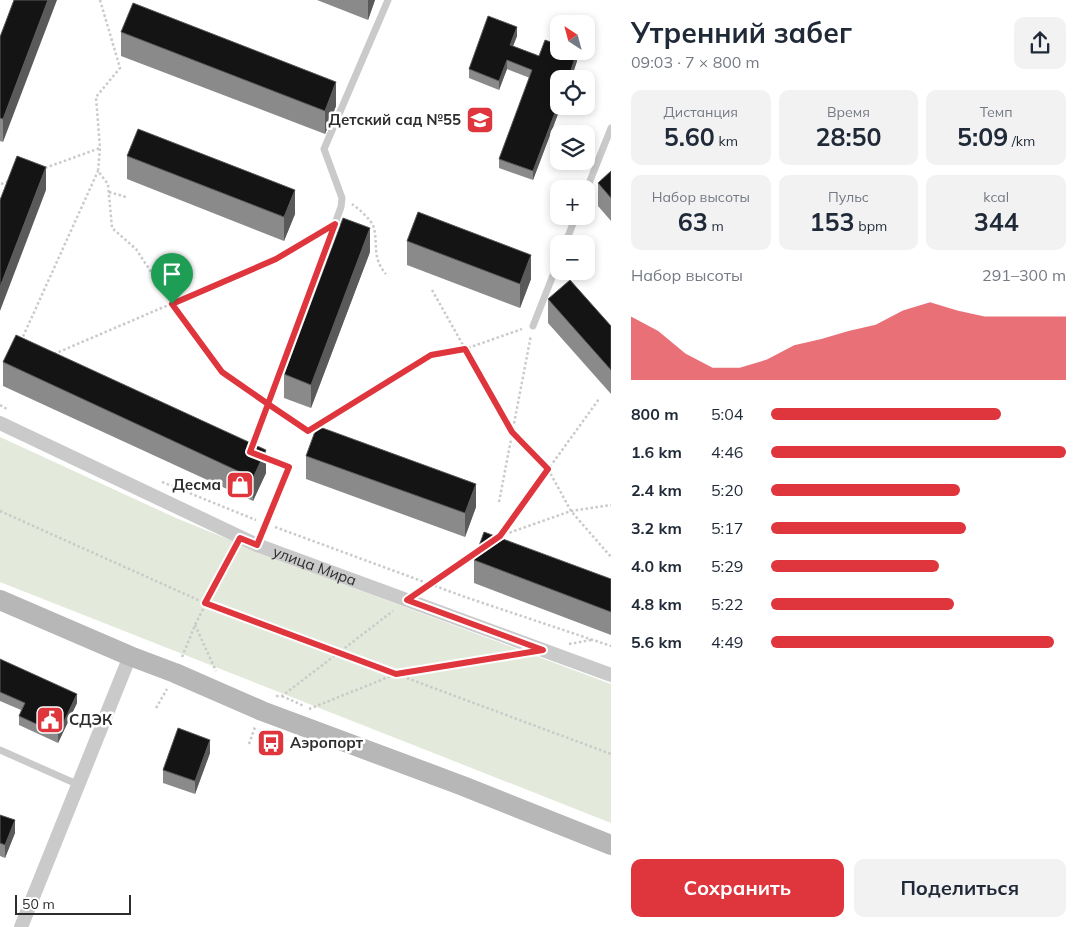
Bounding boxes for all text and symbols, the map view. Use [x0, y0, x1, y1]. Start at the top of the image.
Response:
north arrow [550, 15, 595, 60]
map controls [550, 15, 595, 280]
text: Утренний забег [631, 15, 852, 50]
button: share [1014, 17, 1066, 69]
text: 09:03 · 7 × 800 m [631, 52, 760, 72]
button: locate [550, 70, 595, 115]
text: Дистанция [664, 103, 738, 121]
text: Время [827, 103, 870, 121]
text: Темп [980, 103, 1013, 121]
school or university icon: Детский сад №55 [465, 105, 495, 135]
place label: Детский сад №55 [329, 110, 461, 129]
text: 5.60 [664, 121, 715, 152]
text: 28:50 [815, 121, 882, 152]
text: 5:09 [957, 121, 1008, 152]
button: layers [550, 125, 595, 170]
text: km [715, 132, 738, 150]
text: /km [1008, 132, 1035, 150]
button: + [550, 180, 595, 225]
text: Набор высоты [652, 188, 750, 206]
text: Пульс [828, 188, 869, 206]
text: kcal [983, 188, 1009, 206]
text: 63 [678, 206, 708, 237]
text: 153 [810, 206, 855, 237]
text: 344 [974, 206, 1019, 237]
text: m [708, 217, 724, 235]
text: bpm [855, 217, 887, 235]
button: − [550, 235, 595, 280]
pin [151, 253, 193, 304]
icon: arrive [158, 260, 186, 288]
text: Набор высоты [631, 265, 743, 285]
text: 291–300 m [982, 265, 1066, 285]
text: 800 m [631, 404, 679, 424]
text: 5:04 [711, 404, 743, 424]
text: 1.6 km [631, 442, 682, 462]
text: 4:46 [711, 442, 743, 462]
shop icon: Десма [225, 470, 255, 500]
place label: Десма [172, 475, 221, 494]
text: 2.4 km [631, 480, 682, 500]
text: 5:20 [711, 480, 743, 500]
text: 3.2 km [631, 518, 682, 538]
text: 5:17 [711, 518, 743, 538]
street label: улица Мира [270, 542, 359, 590]
text: 4.0 km [631, 556, 682, 576]
text: 5:29 [711, 556, 743, 576]
text: 4.8 km [631, 594, 682, 614]
text: 5:22 [711, 594, 743, 614]
text: 5.6 km [631, 632, 682, 652]
text: 4:49 [711, 632, 743, 652]
public building icon: СДЭК [35, 705, 65, 735]
place label: СДЭК [69, 710, 113, 729]
bus stop icon: Аэропорт [256, 728, 286, 758]
place label: Аэропорт [290, 733, 364, 752]
button: Сохранить [631, 859, 844, 917]
button: Поделиться [854, 859, 1066, 917]
scale bar [15, 892, 131, 915]
text: 50 m [22, 895, 55, 913]

